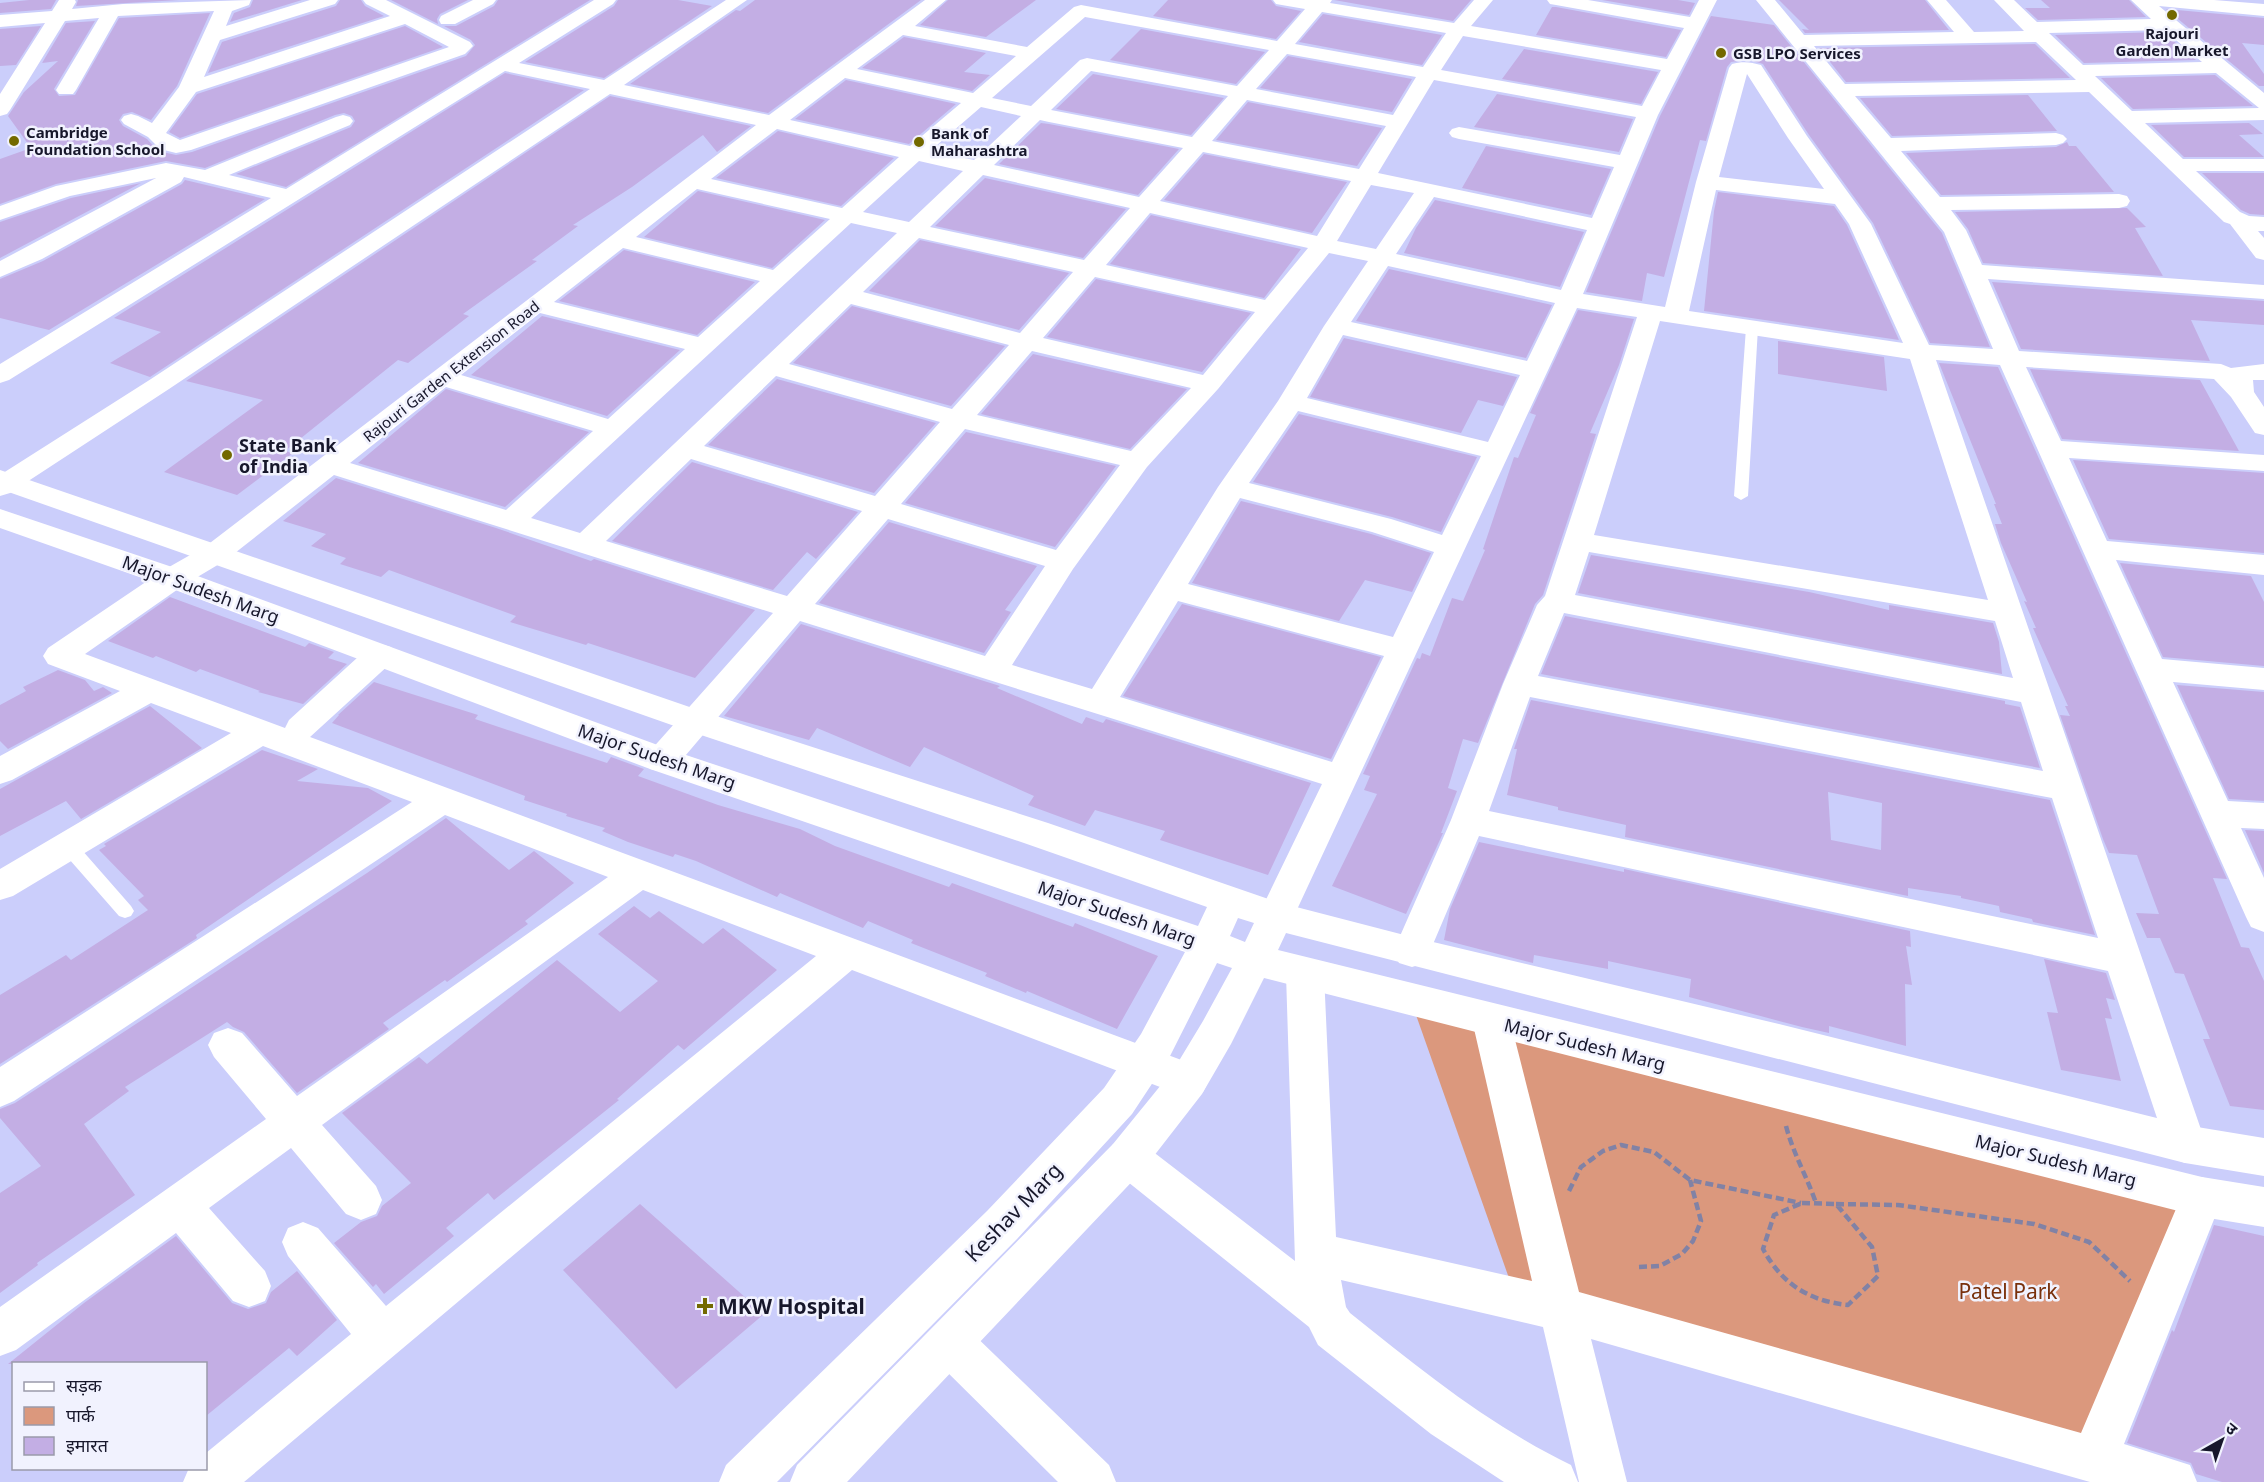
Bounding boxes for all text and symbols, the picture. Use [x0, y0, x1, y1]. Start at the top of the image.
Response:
marker: Rajouri Garden Market [2165, 8, 2179, 22]
place label: Rajouri Garden Market [2116, 23, 2229, 60]
place label: GSB LPO Services [1733, 43, 1861, 63]
marker: GSB LPO Services [1714, 46, 1728, 60]
place label: Cambridge Foundation School [26, 122, 165, 159]
place label: Bank of Maharashtra [931, 123, 1027, 160]
marker: Cambridge Foundation School [7, 134, 21, 148]
marker: Bank of Maharashtra [912, 135, 926, 149]
street label: Rajouri Garden Extension Road [359, 296, 543, 446]
place label: State Bank of India [239, 433, 337, 478]
marker: State Bank of India [220, 448, 234, 462]
street label: Major Sudesh Marg [119, 549, 283, 629]
street label: Major Sudesh Marg [575, 718, 739, 794]
street label: Major Sudesh Marg [1035, 875, 1199, 951]
street label: Major Sudesh Marg [1502, 1012, 1668, 1076]
street label: Major Sudesh Marg [1973, 1128, 2139, 1192]
street label: Keshav Marg [958, 1156, 1068, 1268]
park label: Patel Park [1958, 1277, 2058, 1305]
place label: MKW Hospital [718, 1292, 865, 1320]
marker: MKW Hospital [696, 1297, 714, 1315]
legend [12, 1362, 207, 1470]
text: सड़क [66, 1373, 103, 1397]
text: पार्क [66, 1403, 96, 1427]
north arrow [2192, 1410, 2252, 1470]
text: उ [2221, 1417, 2243, 1440]
text: इमारत [66, 1433, 109, 1457]

